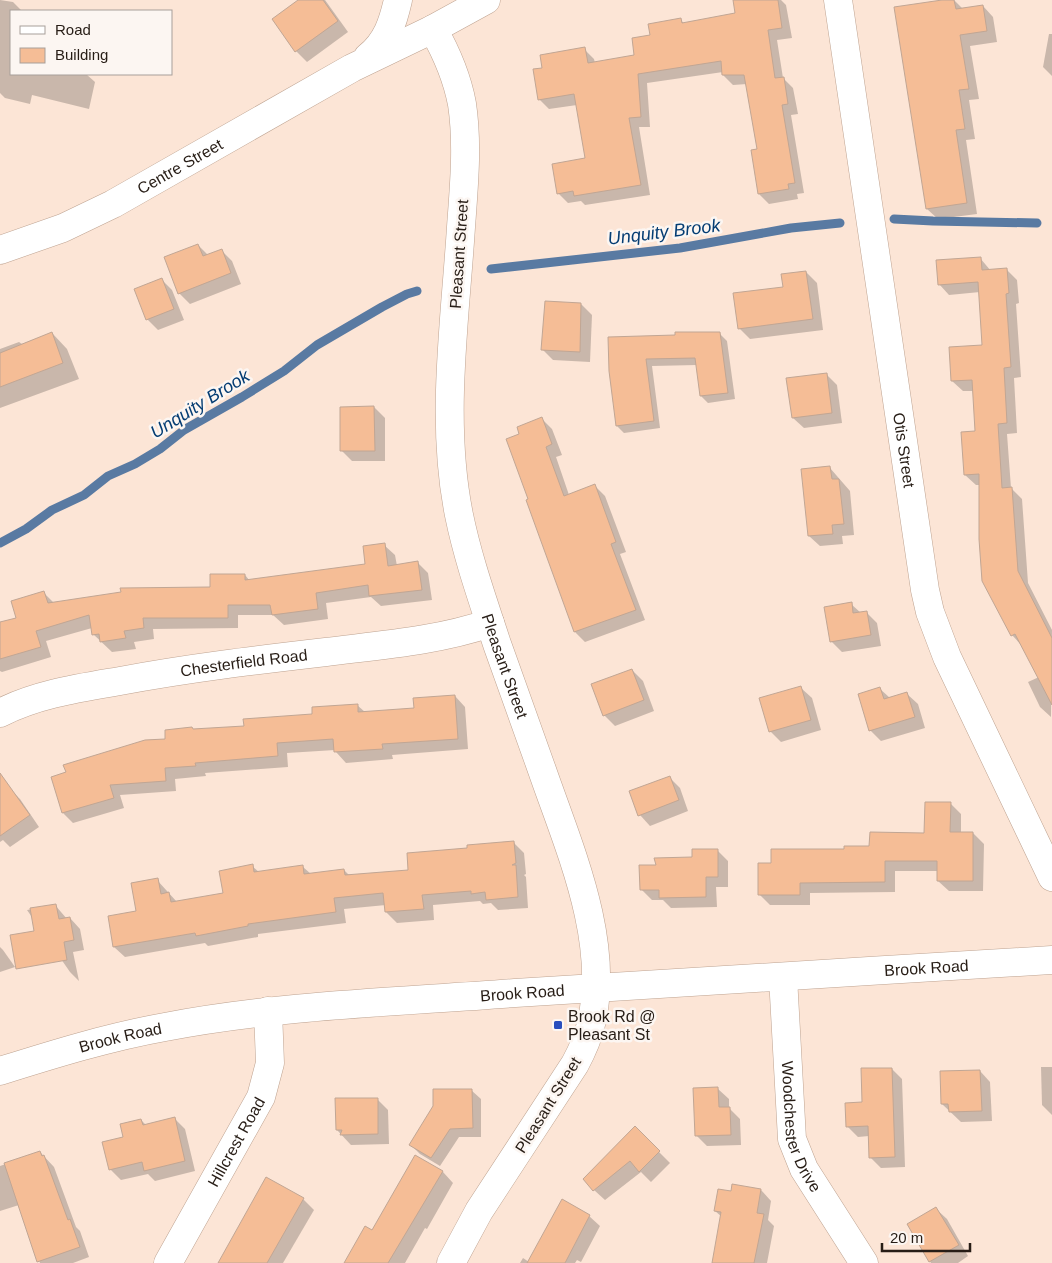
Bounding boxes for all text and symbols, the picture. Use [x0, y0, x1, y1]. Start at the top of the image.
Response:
legend [10, 10, 172, 75]
text: Road [55, 21, 91, 38]
text: Building [55, 46, 108, 63]
street label: Centre Street [134, 135, 226, 197]
street label: Pleasant Street [447, 198, 471, 309]
water label: Unquity Brook [607, 215, 722, 249]
water label: Unquity Brook [147, 365, 254, 442]
street label: Otis Street [890, 411, 918, 489]
street label: Pleasant Street [479, 612, 531, 721]
street label: Chesterfield Road [179, 646, 308, 679]
street label: Brook Road [884, 957, 969, 979]
street label: Brook Road [479, 981, 565, 1004]
place label: Brook Rd @ Pleasant St [568, 1008, 655, 1043]
street label: Brook Road [77, 1019, 163, 1055]
marker: Brook Rd @ Pleasant St [552, 1019, 564, 1031]
street label: Pleasant Street [512, 1054, 584, 1156]
street label: Woodchester Drive [779, 1060, 825, 1195]
street label: Hillcrest Road [204, 1094, 268, 1189]
scale bar [882, 1220, 970, 1252]
text: 20 m [890, 1229, 923, 1246]

